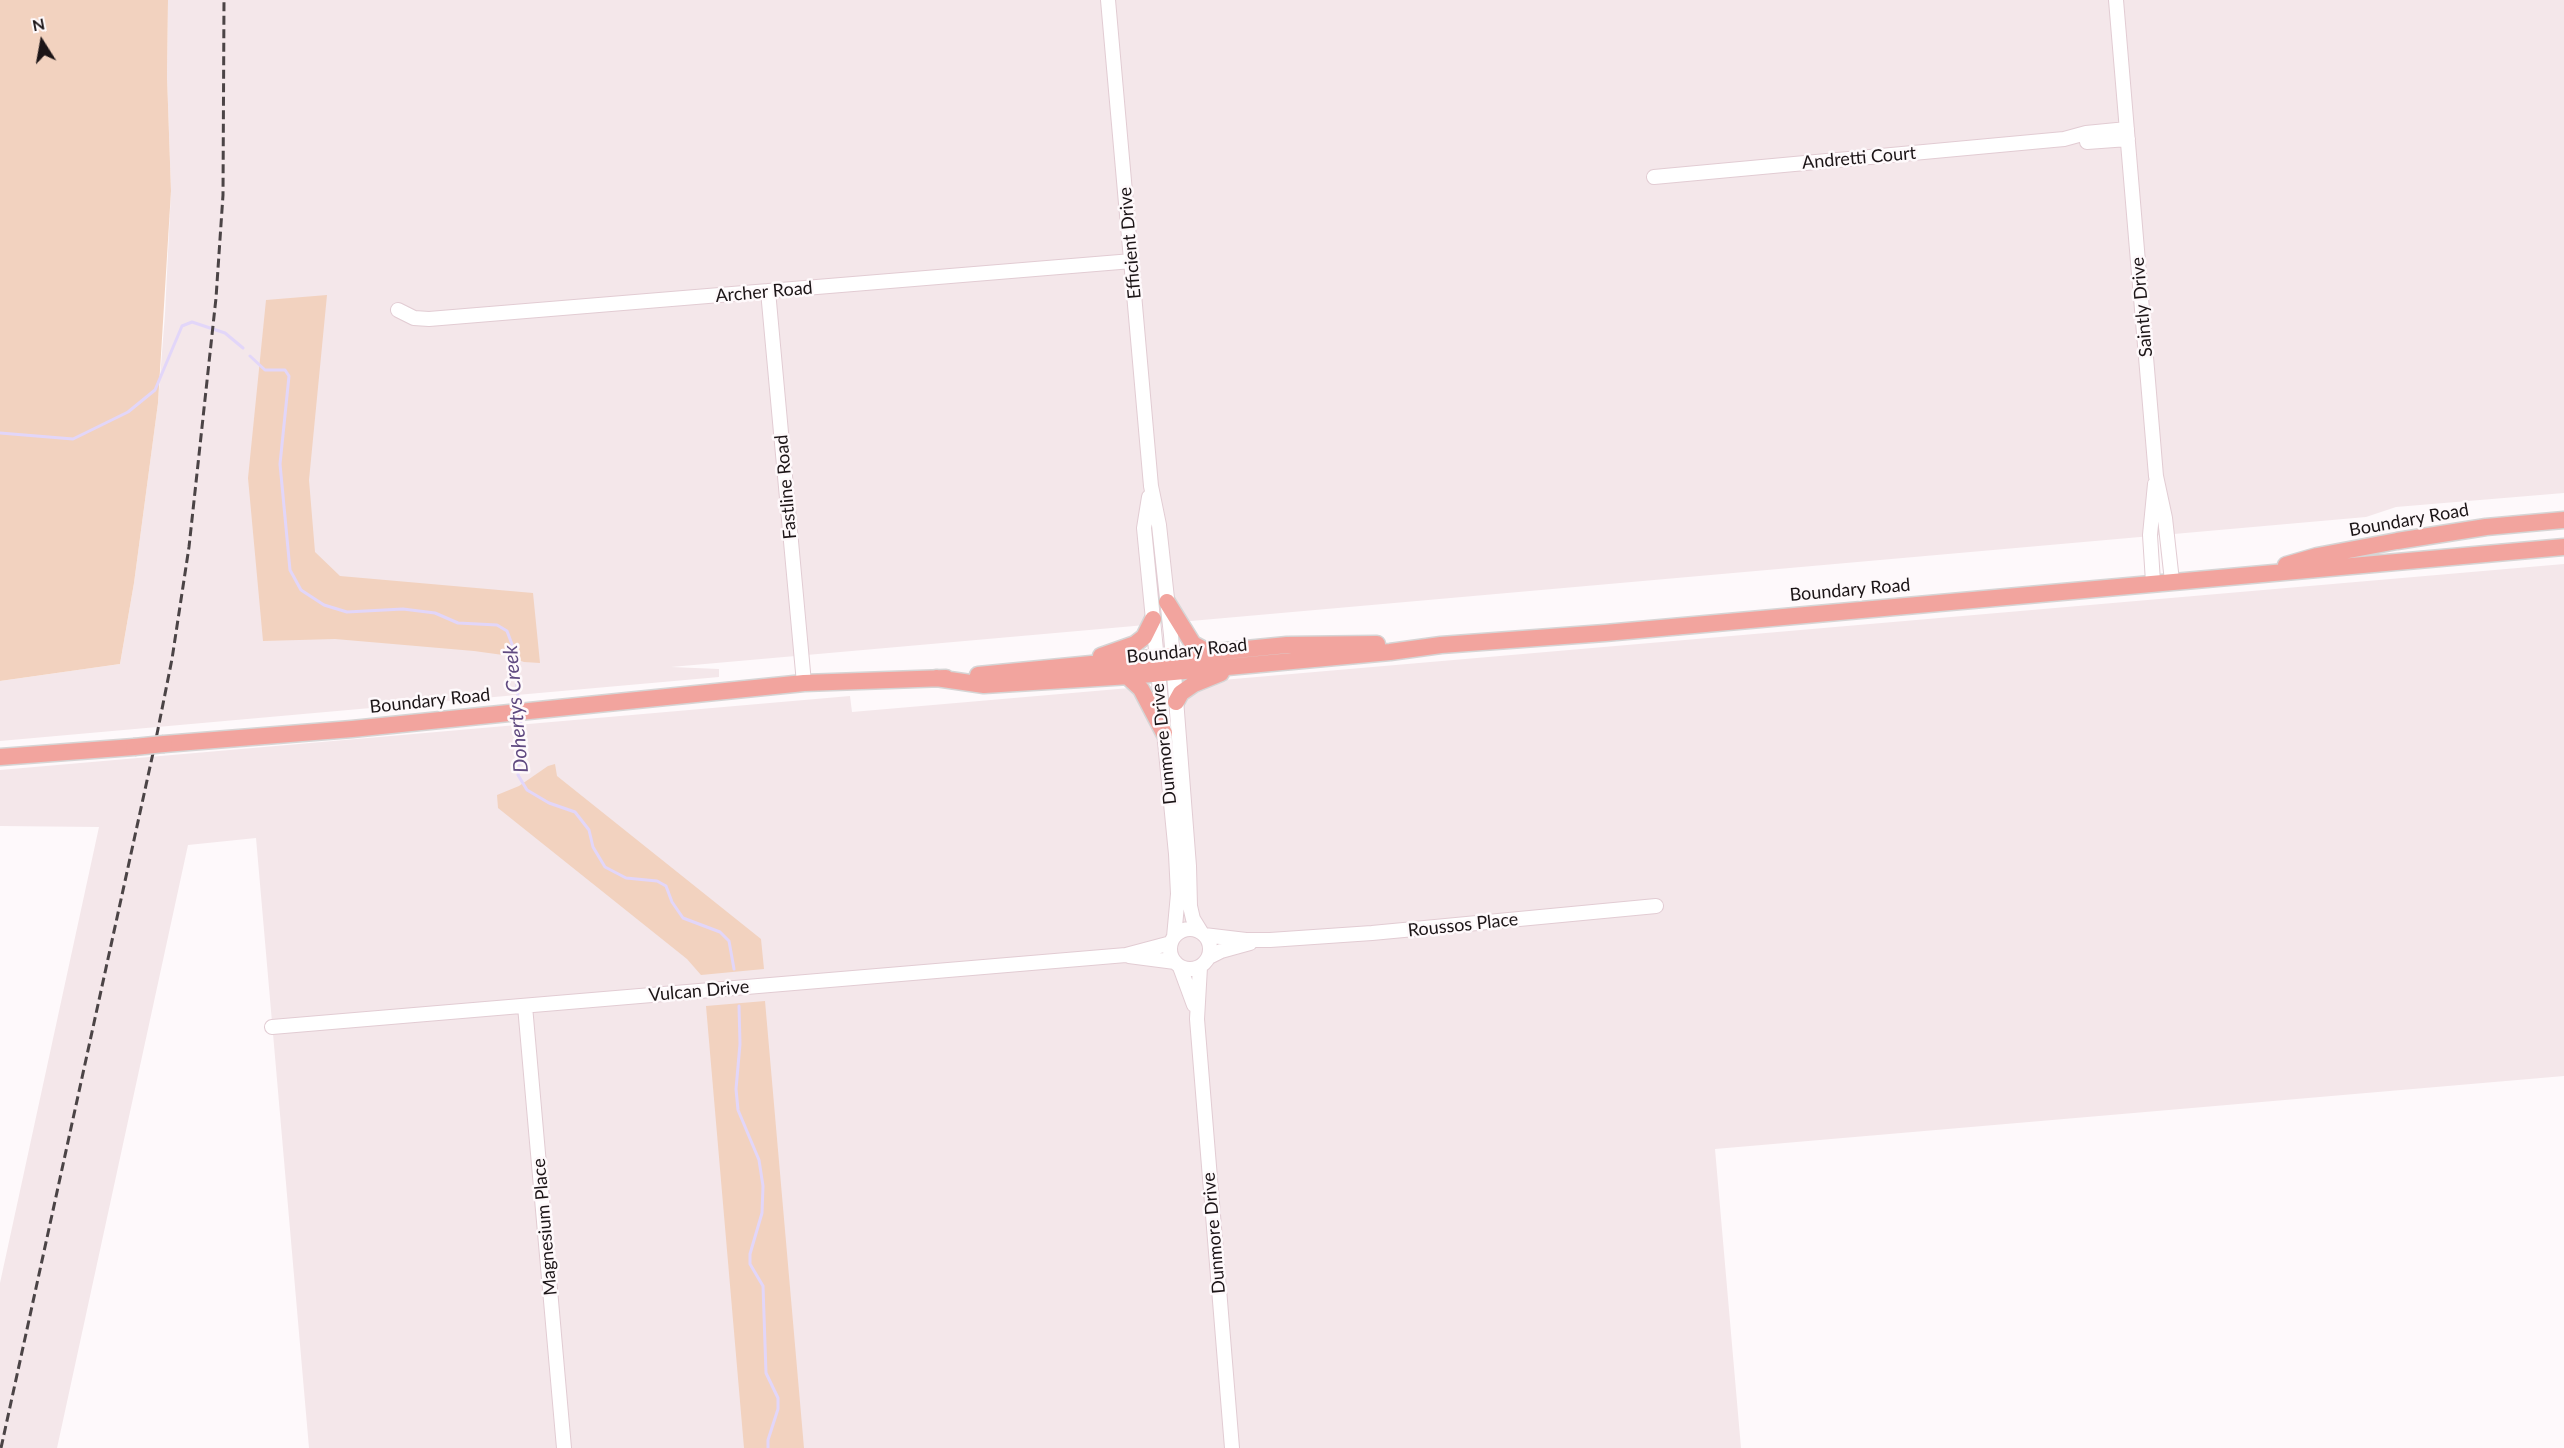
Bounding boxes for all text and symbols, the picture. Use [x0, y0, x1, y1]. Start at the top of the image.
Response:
north arrow [12, 12, 72, 72]
text: N [31, 13, 46, 34]
street label: Andretti Court [1801, 142, 1917, 174]
street label: Efficient Drive [1114, 186, 1146, 300]
street label: Saintly Drive [2127, 256, 2157, 358]
street label: Archer Road [714, 277, 814, 307]
street label: Fastline Road [771, 434, 801, 540]
street label: Boundary Road [2347, 499, 2471, 541]
street label: Boundary Road [1789, 574, 1911, 606]
street label: Boundary Road [1126, 634, 1248, 668]
water label: Dohertys Creek [498, 644, 534, 774]
street label: Dunmore Drive [1147, 682, 1181, 806]
street label: Boundary Road [369, 684, 491, 718]
street label: Roussos Place [1407, 908, 1519, 942]
street label: Vulcan Drive [648, 976, 750, 1006]
street label: Magnesium Place [528, 1157, 562, 1297]
street label: Dunmore Drive [1198, 1171, 1230, 1295]

